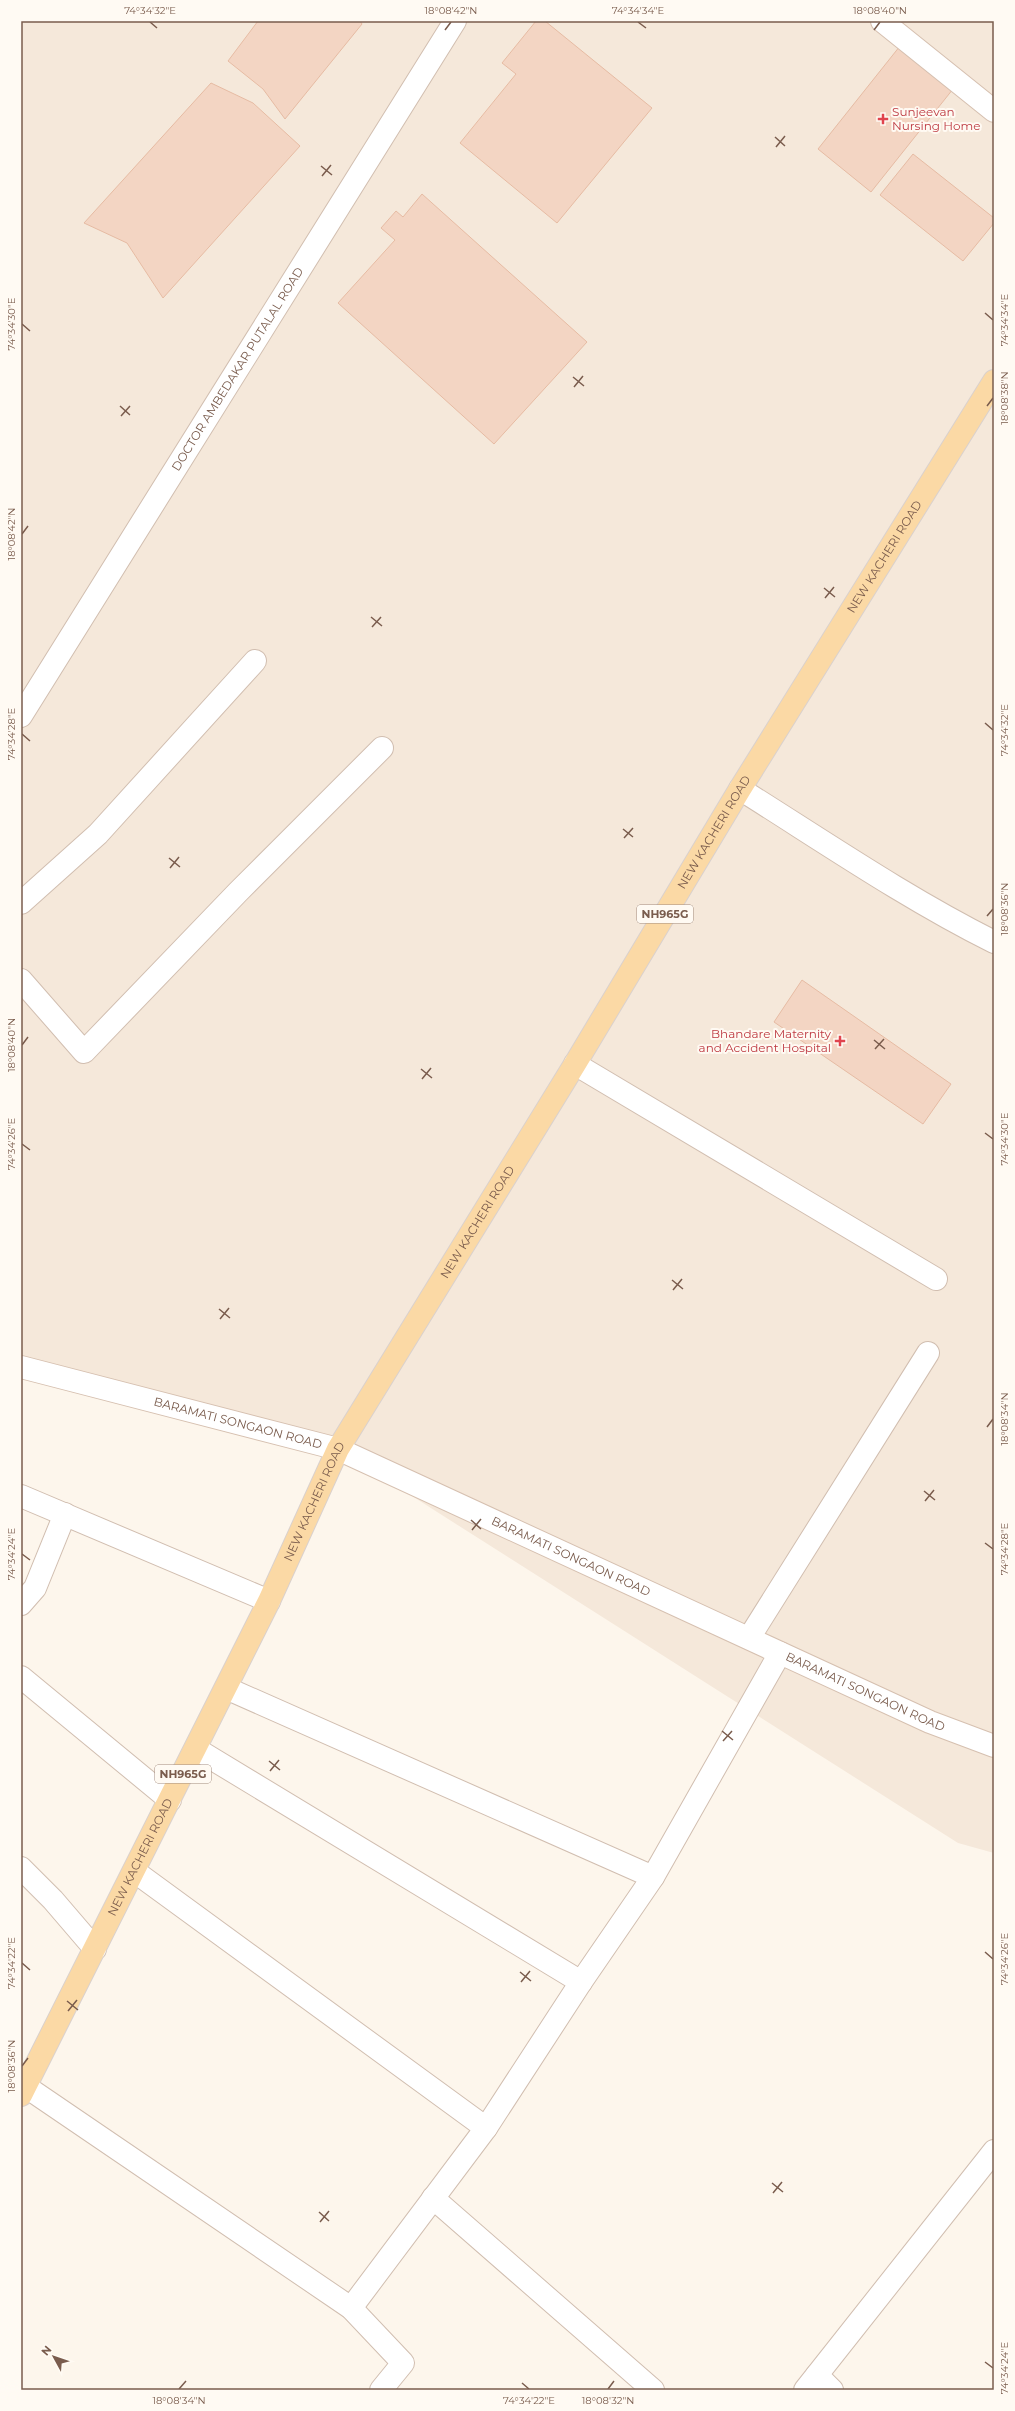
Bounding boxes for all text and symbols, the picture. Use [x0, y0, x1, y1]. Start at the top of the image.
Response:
text: 74°34'32"E [124, 4, 176, 17]
text: 18°08'42"N [425, 4, 477, 17]
text: 74°34'34"E [612, 4, 665, 17]
text: 18°08'40"N [853, 4, 907, 17]
place label: Sunjeevan Nursing Home [892, 104, 980, 133]
marker: Sunjeevan Nursing Home [877, 113, 889, 125]
street label: DOCTOR AMBEDAKAR PUTALAL ROAD [168, 264, 306, 473]
text: 74°34'34"E [998, 293, 1011, 346]
text: 74°34'30"E [5, 297, 18, 350]
text: 18°08'38"N [998, 371, 1011, 425]
street label: NEW KACHERI ROAD [843, 497, 925, 616]
text: 18°08'42"N [5, 508, 18, 560]
text: 74°34'32"E [998, 704, 1011, 756]
text: 74°34'28"E [5, 707, 18, 760]
street label: NEW KACHERI ROAD [674, 772, 754, 892]
text: 18°08'36"N [998, 883, 1011, 935]
road number: NH965G [637, 905, 693, 923]
text: 18°08'40"N [5, 1018, 18, 1072]
place label: Bhandare Maternity and Accident Hospital [699, 1026, 831, 1055]
marker: Bhandare Maternity and Accident Hospital [834, 1035, 846, 1047]
text: 74°34'30"E [998, 1112, 1011, 1165]
text: 74°34'26"E [5, 1118, 18, 1170]
street label: NEW KACHERI ROAD [437, 1163, 518, 1281]
text: 18°08'34"N [998, 1392, 1011, 1446]
street label: BARAMATI SONGAON ROAD [152, 1394, 324, 1452]
street label: NEW KACHERI ROAD [280, 1439, 348, 1564]
street label: BARAMATI SONGAON ROAD [489, 1513, 653, 1599]
text: 74°34'28"E [998, 1522, 1011, 1575]
text: 74°34'24"E [5, 1528, 18, 1580]
street label: BARAMATI SONGAON ROAD [784, 1649, 947, 1734]
road number: NH965G [155, 1765, 211, 1783]
street label: NEW KACHERI ROAD [104, 1796, 176, 1918]
text: 74°34'26"E [998, 1933, 1011, 1985]
text: 74°34'22"E [5, 1937, 18, 1989]
text: 18°08'36"N [5, 2040, 18, 2092]
north arrow [34, 2337, 74, 2377]
text: 74°34'24"E [998, 2342, 1011, 2394]
text: N [38, 2343, 55, 2358]
text: 18°08'34"N [152, 2394, 206, 2407]
text: 74°34'22"E [503, 2394, 555, 2407]
text: 18°08'32"N [582, 2394, 634, 2407]

